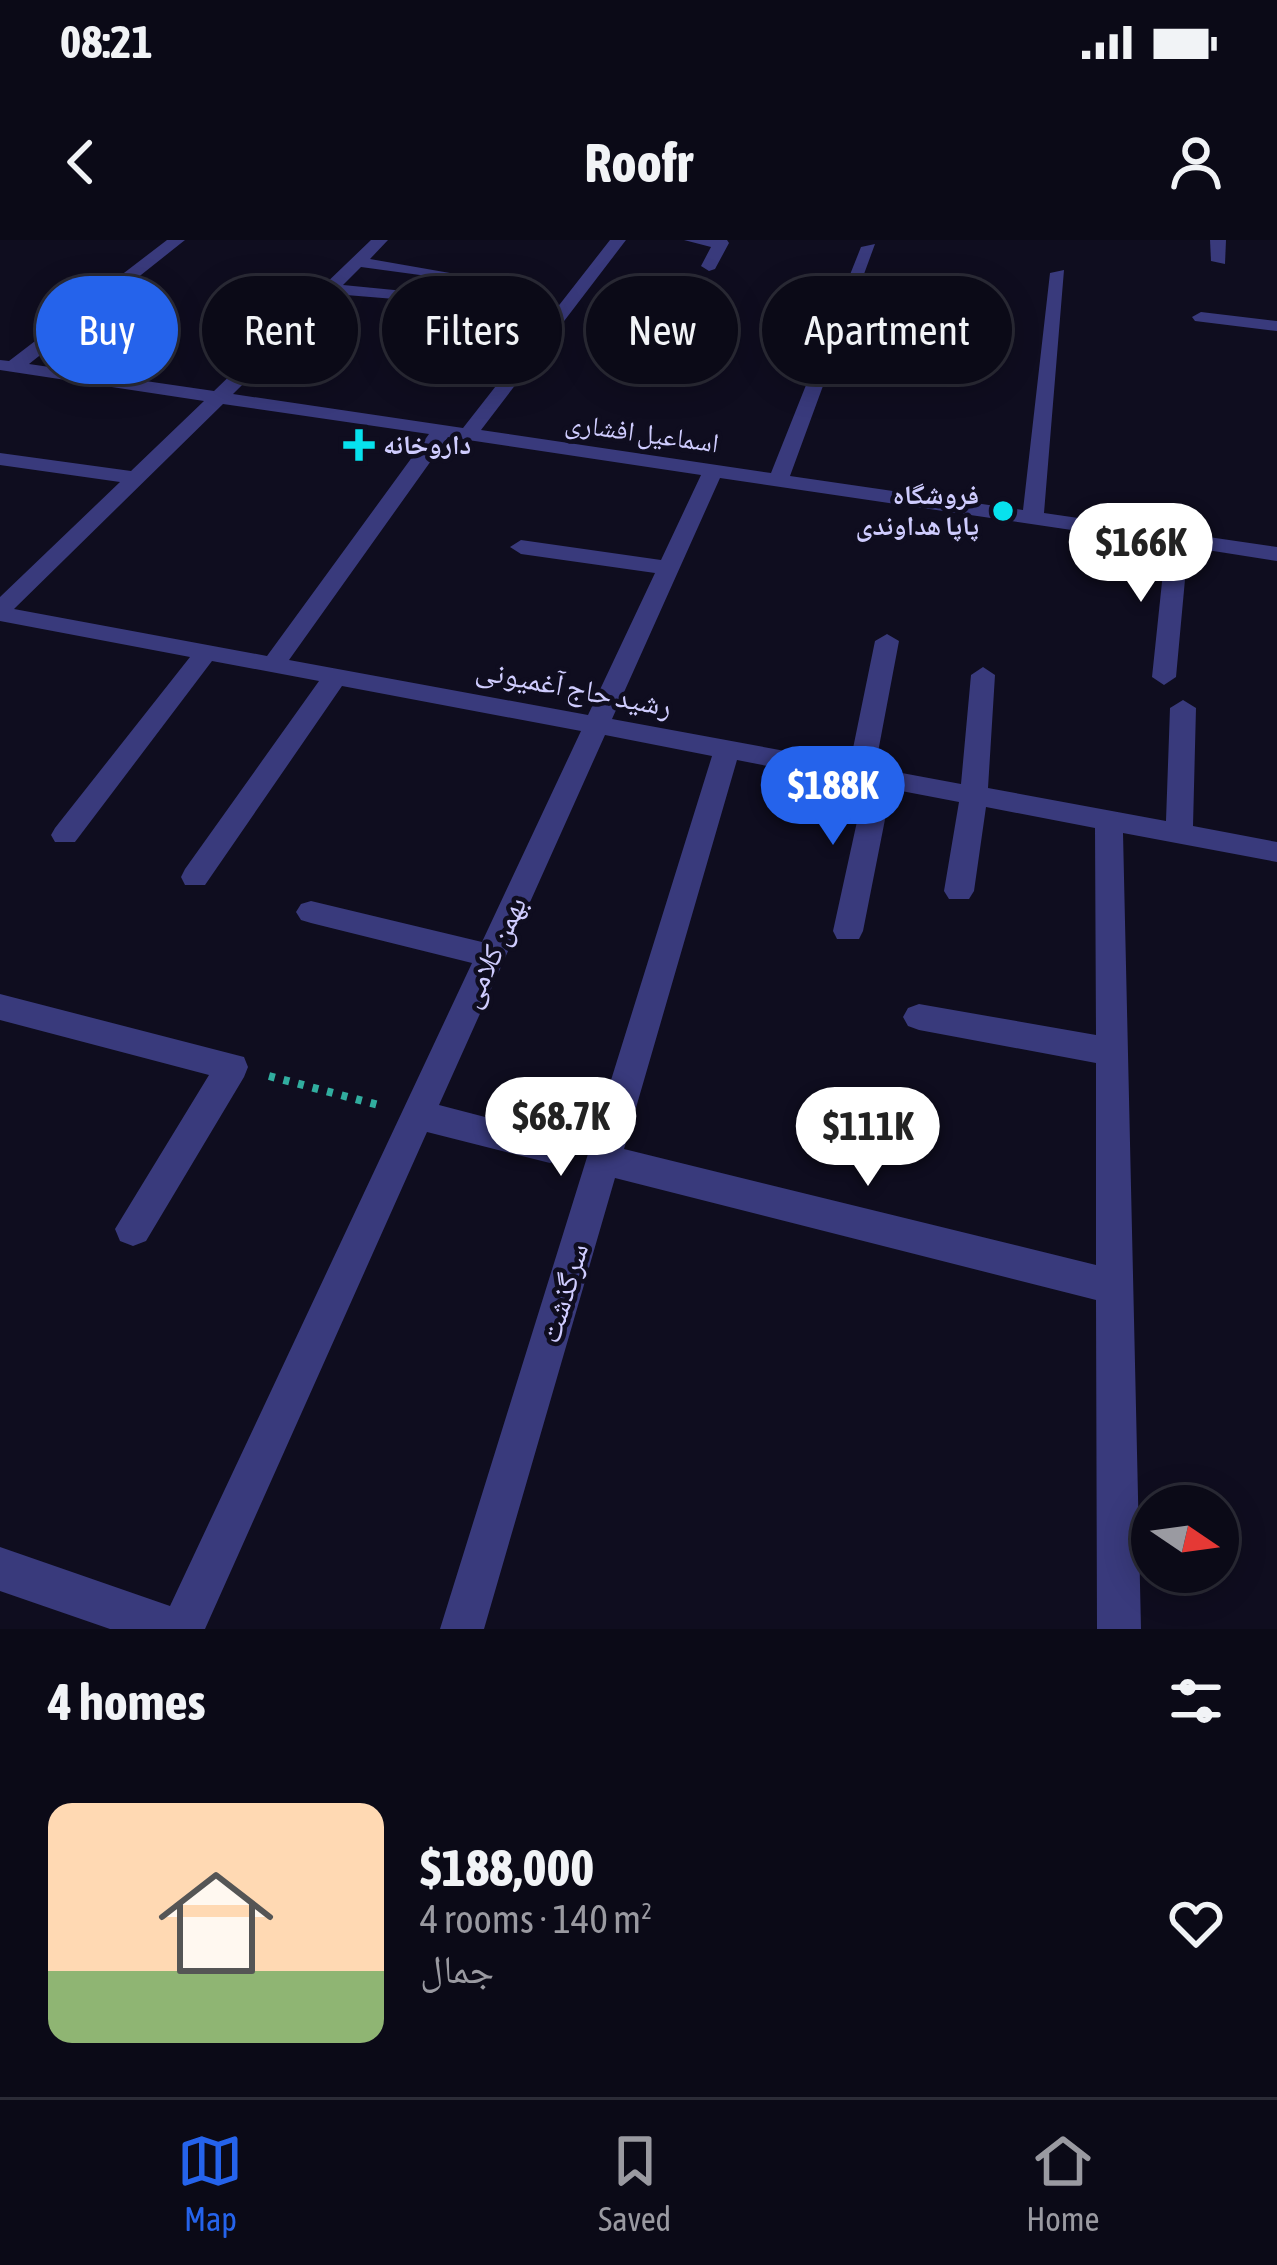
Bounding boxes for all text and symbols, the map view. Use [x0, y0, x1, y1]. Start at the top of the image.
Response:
text: 08:21 [60, 16, 153, 68]
icon: back [48, 129, 114, 195]
icon: person [1163, 129, 1229, 195]
text: Roofr [584, 132, 693, 193]
chip: Buy [36, 276, 178, 384]
chip: Rent [202, 276, 358, 384]
chip: Filters [382, 276, 562, 384]
chip: New [586, 276, 738, 384]
chip: Apartment [762, 276, 1012, 384]
street label: اسماعیل افشاری [563, 406, 721, 460]
place label: داروخانه [383, 429, 471, 460]
marker: داروخانه [346, 432, 372, 458]
place label: فروشگاه پاپا هداوندی [855, 479, 979, 542]
marker: فروشگاه پاپا هداوندی [990, 498, 1016, 524]
pin: $166K [1057, 503, 1225, 605]
text: $166K [1096, 520, 1186, 564]
street label: رشید حاج آغمیونی [473, 651, 675, 726]
pin: $188K [749, 746, 917, 848]
text: $188K [788, 763, 878, 807]
street label: بهمن کلامی [452, 891, 534, 1013]
pin: $68.7K [463, 1077, 659, 1179]
pin: $111K [784, 1087, 952, 1189]
text: $68.7K [512, 1094, 610, 1138]
text: $111K [823, 1104, 913, 1148]
street label: سرگذشت [532, 1239, 594, 1347]
north arrow [1131, 1485, 1239, 1593]
map controls [1131, 1485, 1239, 1593]
icon: filters [1163, 1668, 1229, 1734]
text: 4 homes [48, 1672, 206, 1731]
text: $188,000 [420, 1838, 594, 1897]
icon: home [144, 1851, 288, 1995]
icon: heart [1163, 1890, 1229, 1956]
text: 4 rooms · 140 m² [420, 1897, 652, 1941]
text: جمال [420, 1947, 494, 1991]
tab: Map [177, 2128, 243, 2238]
tab: Saved [598, 2128, 671, 2238]
tab: Home [1026, 2128, 1100, 2238]

